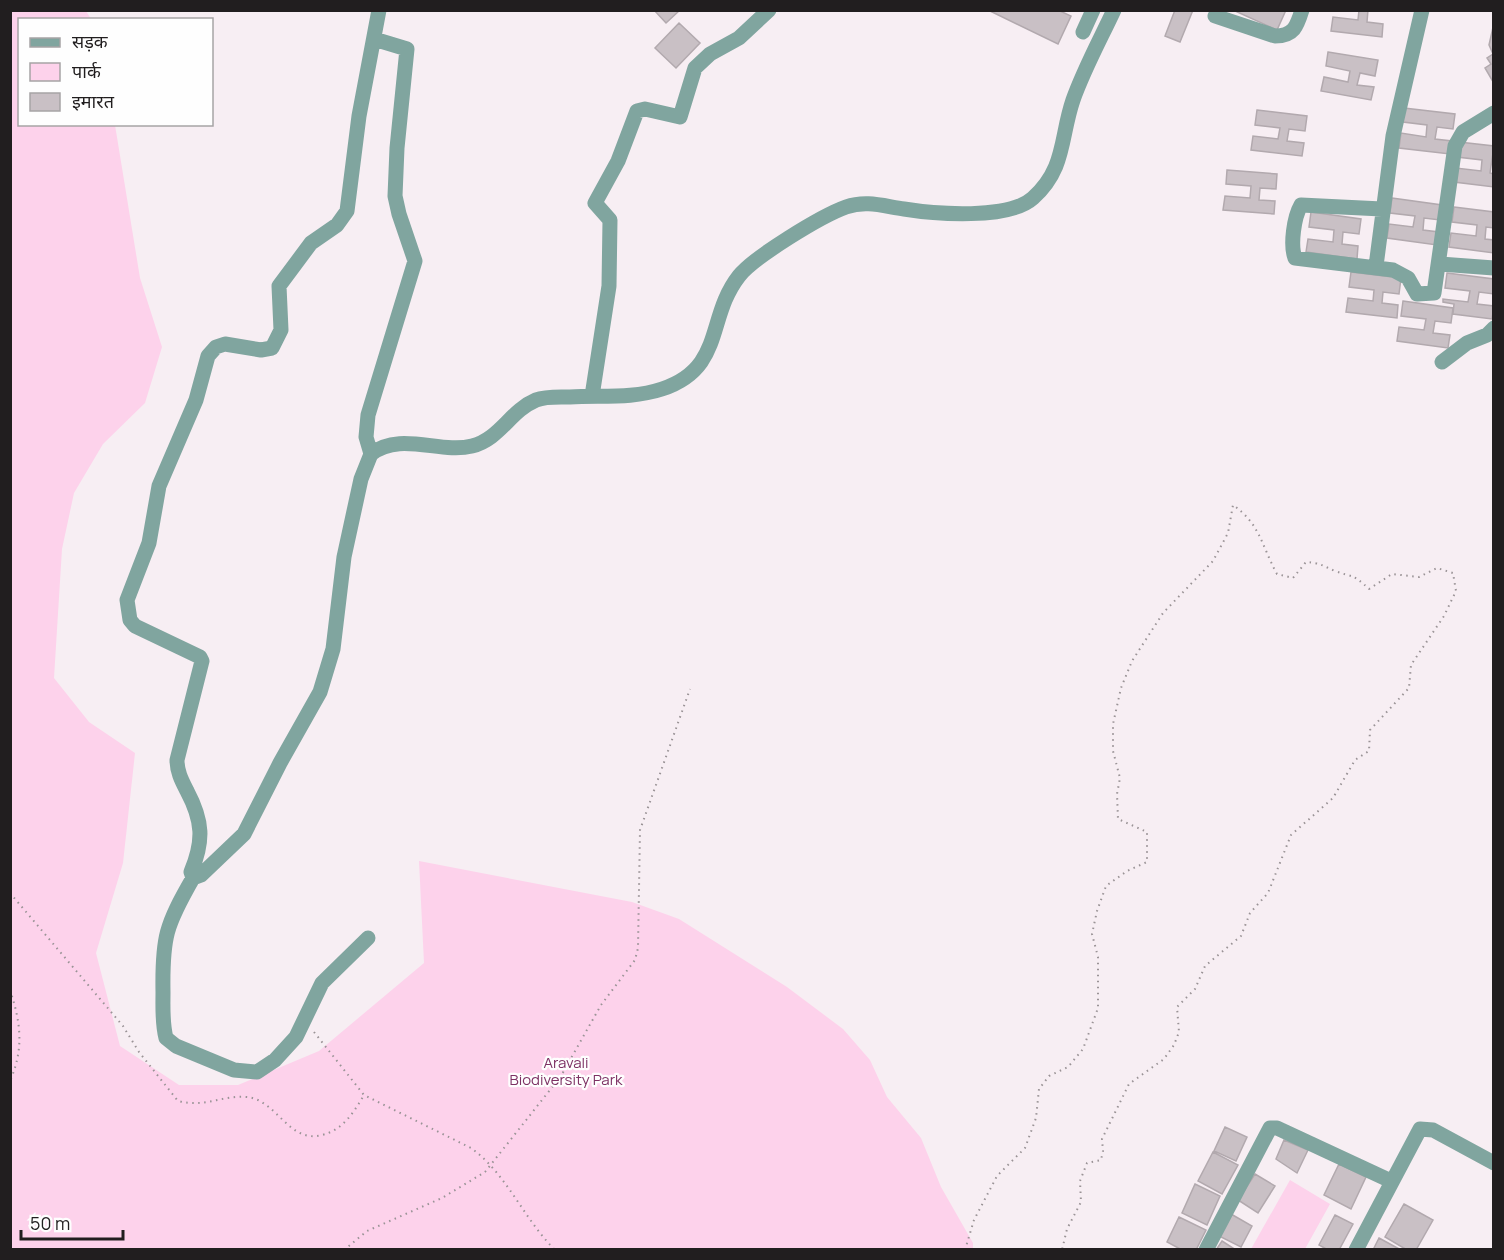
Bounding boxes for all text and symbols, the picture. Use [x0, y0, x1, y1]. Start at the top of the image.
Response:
legend [18, 18, 213, 126]
text: सड़क [72, 29, 109, 53]
text: पार्क [72, 59, 102, 83]
text: इमारत [72, 89, 115, 113]
park label: Aravali Biodiversity Park [509, 1052, 623, 1090]
scale bar [21, 1203, 123, 1241]
text: 50 m [30, 1211, 70, 1235]

